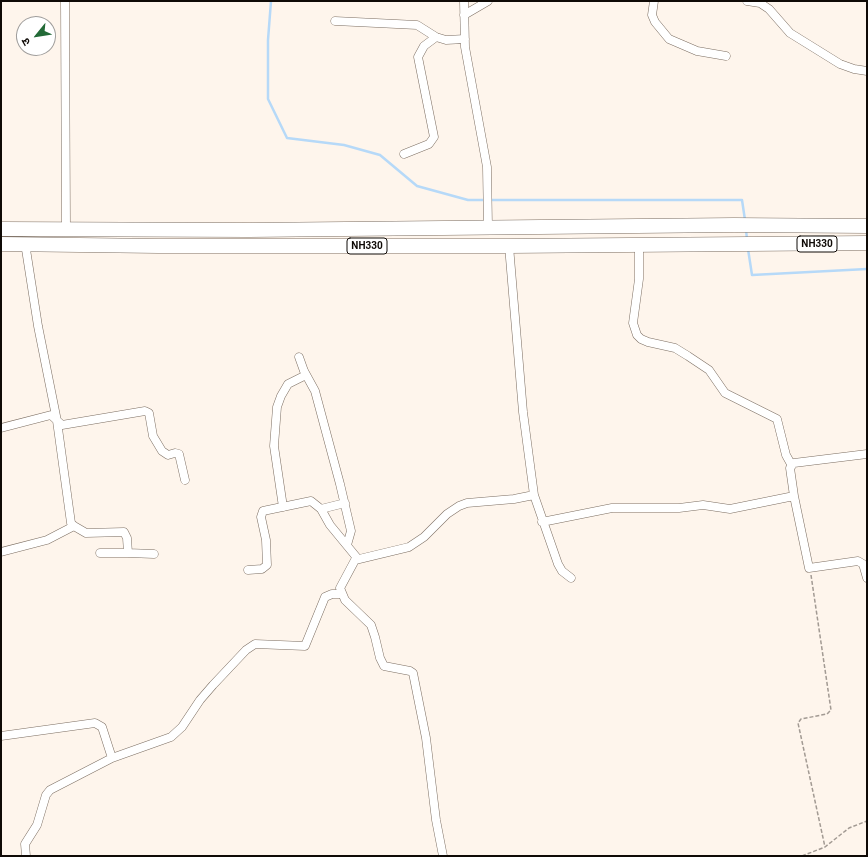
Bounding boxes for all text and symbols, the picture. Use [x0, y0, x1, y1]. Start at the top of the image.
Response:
north arrow [16, 16, 56, 56]
text: उ [19, 36, 33, 48]
road number: NH330 [797, 236, 837, 252]
road number: NH330 [347, 238, 387, 254]

